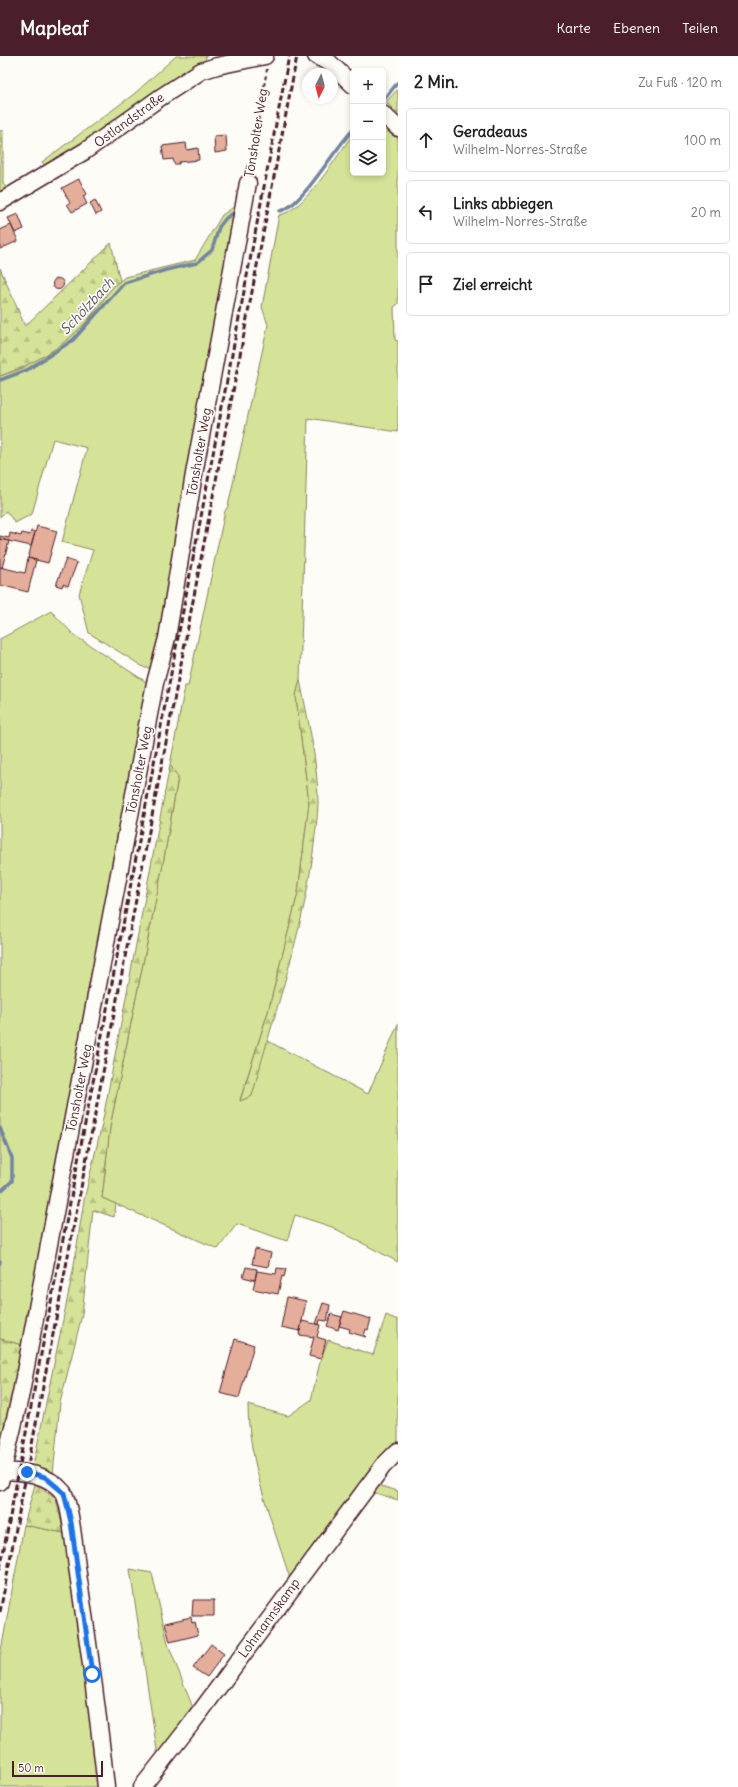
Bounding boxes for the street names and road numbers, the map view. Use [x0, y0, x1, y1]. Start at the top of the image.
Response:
street label: Tönsholter Weg [241, 87, 271, 179]
street label: Ostlandstraße [90, 89, 168, 151]
street label: Tönsholter Weg [183, 406, 215, 498]
street label: Tönsholter Weg [122, 724, 156, 816]
street label: Tönsholter Weg [62, 1042, 96, 1134]
street label: Lohmannskamp [234, 1575, 304, 1661]

